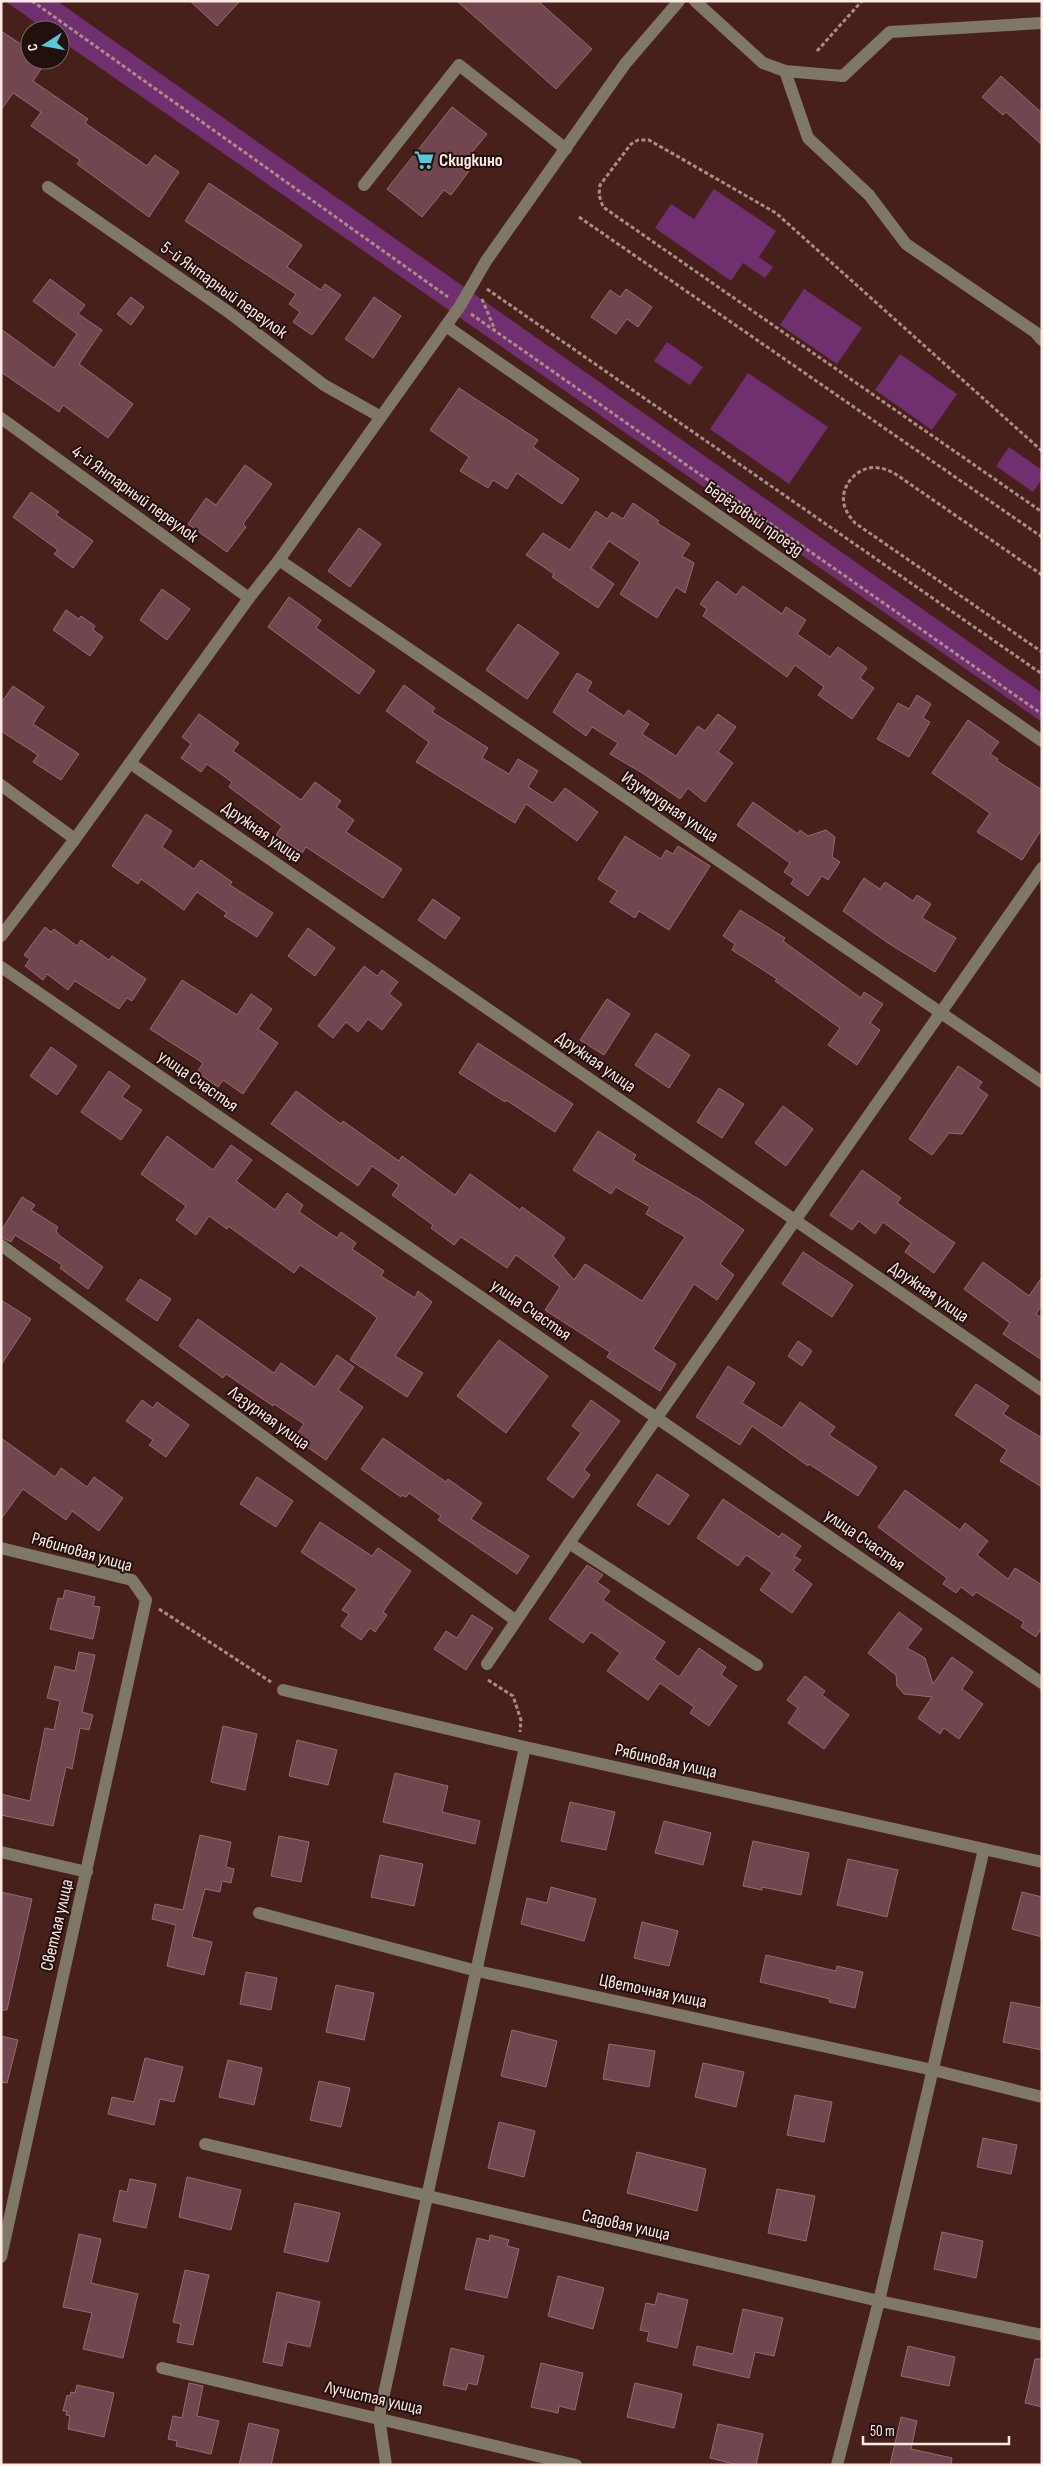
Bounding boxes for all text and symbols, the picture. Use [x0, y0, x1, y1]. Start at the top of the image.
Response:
north arrow [20, 20, 70, 70]
text: С [24, 42, 42, 53]
supermarket icon: Скидкино [413, 149, 435, 171]
place label: Скидкино [439, 150, 503, 171]
street label: 5-й Янтарный переулок [157, 237, 292, 343]
street label: 4-й Янтарный переулок [68, 441, 203, 547]
street label: Берёзовый проезд [701, 477, 807, 561]
street label: Изумрудная улица [618, 767, 723, 847]
street label: Дружная улица [218, 797, 306, 867]
street label: Дружная улица [552, 1027, 640, 1097]
street label: улица Счастья [154, 1046, 242, 1116]
street label: Дружная улица [885, 1257, 973, 1327]
street label: улица Счастья [487, 1275, 575, 1345]
street label: Лазурная улица [224, 1381, 314, 1455]
street label: улица Счастья [821, 1505, 909, 1575]
street label: Рябиновая улица [29, 1528, 135, 1576]
street label: Рябиновая улица [613, 1739, 719, 1783]
street label: Светлая улица [36, 1877, 78, 1973]
street label: Цветочная улица [597, 1969, 709, 2013]
street label: Садовая улица [580, 2205, 672, 2245]
street label: Лучистая улица [322, 2376, 425, 2419]
scale bar [863, 2414, 1009, 2446]
text: 50 m [870, 2422, 895, 2441]

